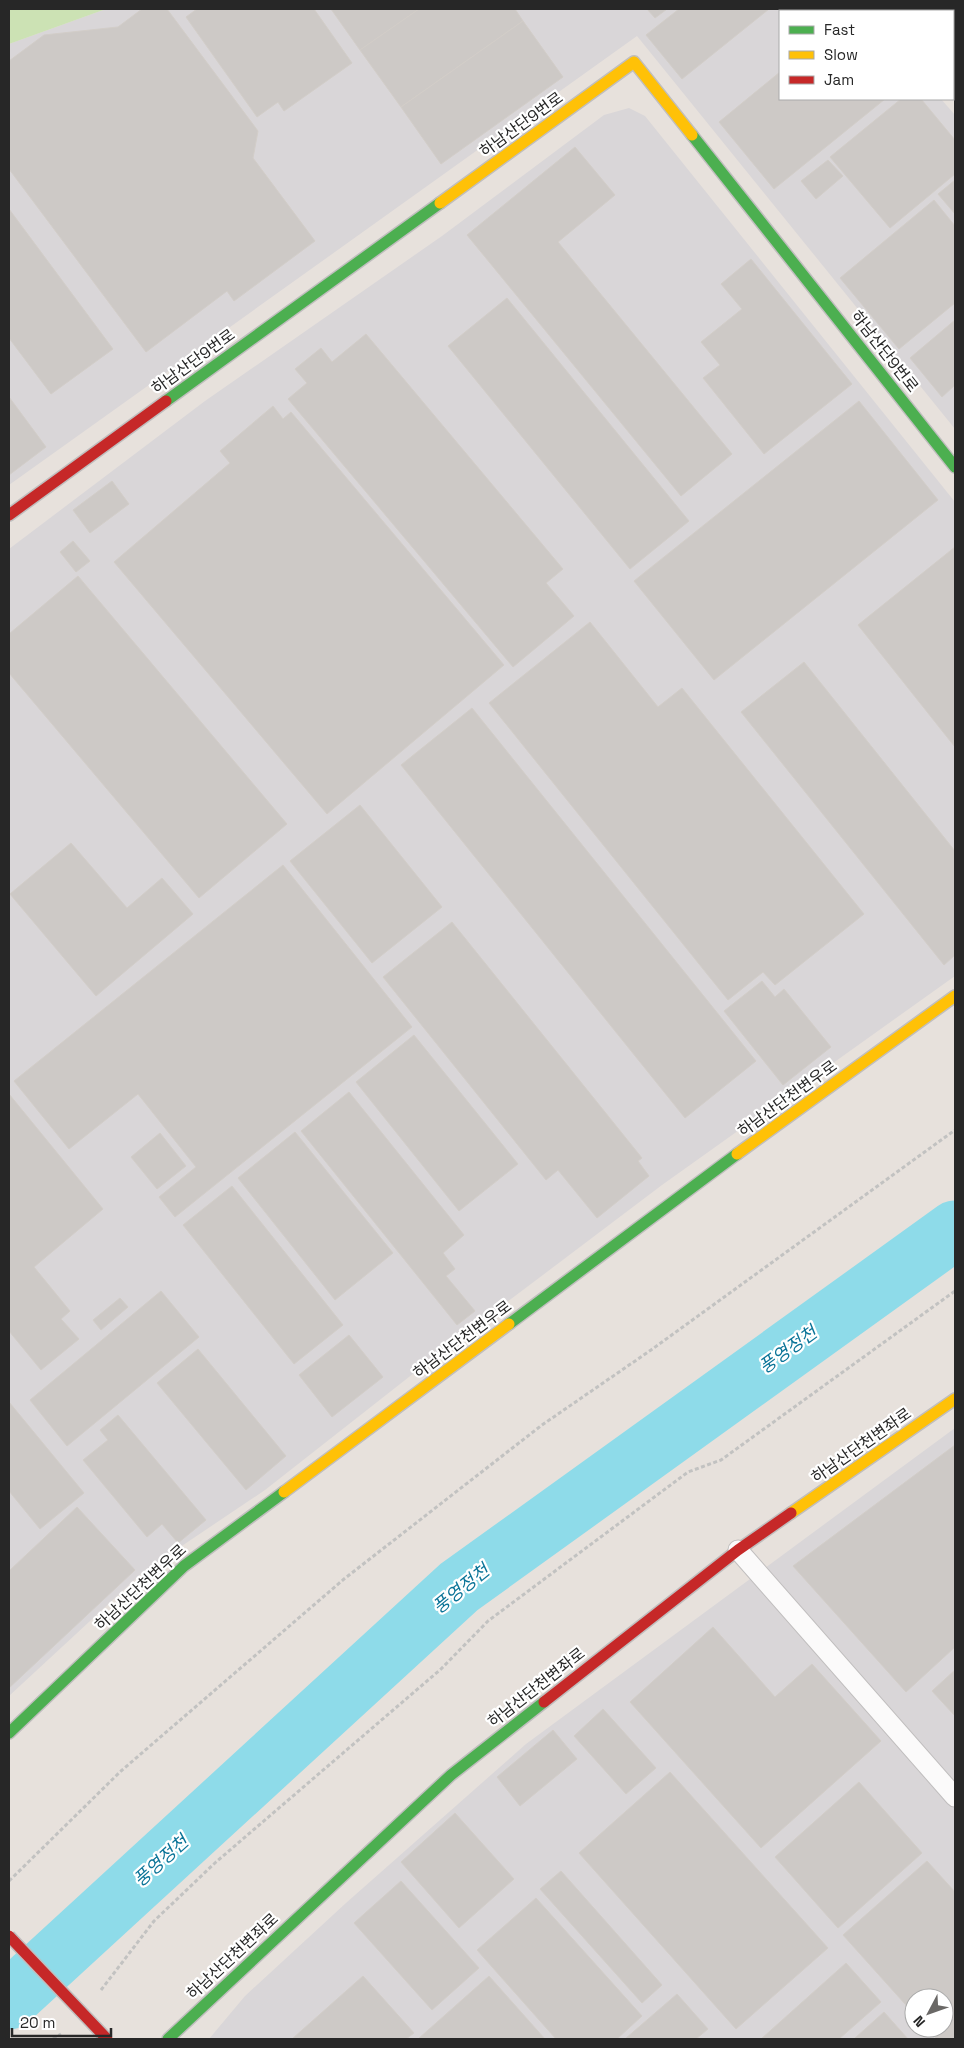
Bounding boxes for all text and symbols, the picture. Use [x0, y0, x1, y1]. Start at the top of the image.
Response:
legend [779, 10, 954, 100]
text: Fast [824, 20, 855, 39]
text: Slow [824, 45, 858, 64]
text: Jam [824, 70, 854, 89]
street label: 하남산단9번로 [475, 87, 567, 162]
street label: 하남산단9번로 [846, 306, 923, 397]
street label: 하남산단9번로 [147, 324, 239, 399]
street label: 하남산단천변우로 [733, 1055, 841, 1142]
street label: 하남산단천변우로 [409, 1295, 516, 1383]
water label: 풍영정천 [754, 1319, 823, 1378]
street label: 하남산단천변좌로 [807, 1403, 916, 1488]
street label: 하남산단천변우로 [90, 1539, 191, 1635]
water label: 풍영정천 [428, 1557, 496, 1618]
street label: 하남산단천변좌로 [483, 1643, 589, 1732]
water label: 풍영정천 [128, 1828, 195, 1891]
street label: 하남산단천변좌로 [182, 1908, 283, 2004]
north arrow [904, 1988, 954, 2038]
scale bar [12, 2006, 111, 2038]
text: N [909, 2012, 929, 2031]
text: 20 m [20, 2013, 55, 2032]

